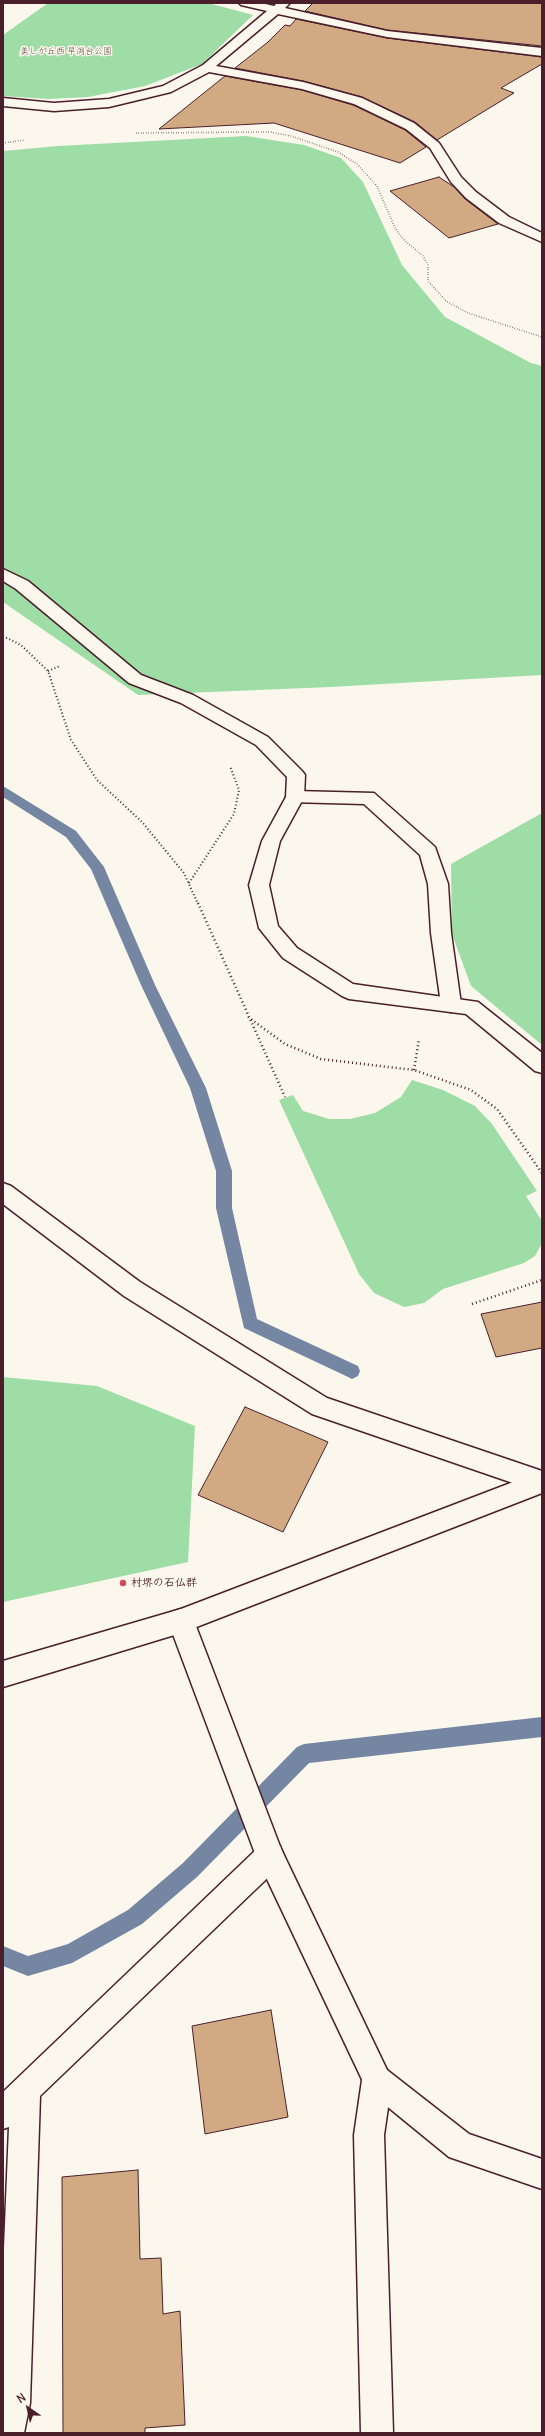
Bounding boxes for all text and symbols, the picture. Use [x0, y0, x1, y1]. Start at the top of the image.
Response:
park label: 美しが丘西 早渕台公園 [20, 46, 112, 56]
place label: 村堺の石仏群 [131, 1576, 197, 1590]
marker: 村堺の石仏群 [118, 1578, 128, 1588]
north arrow [8, 2388, 48, 2428]
text: N [14, 2390, 28, 2406]

